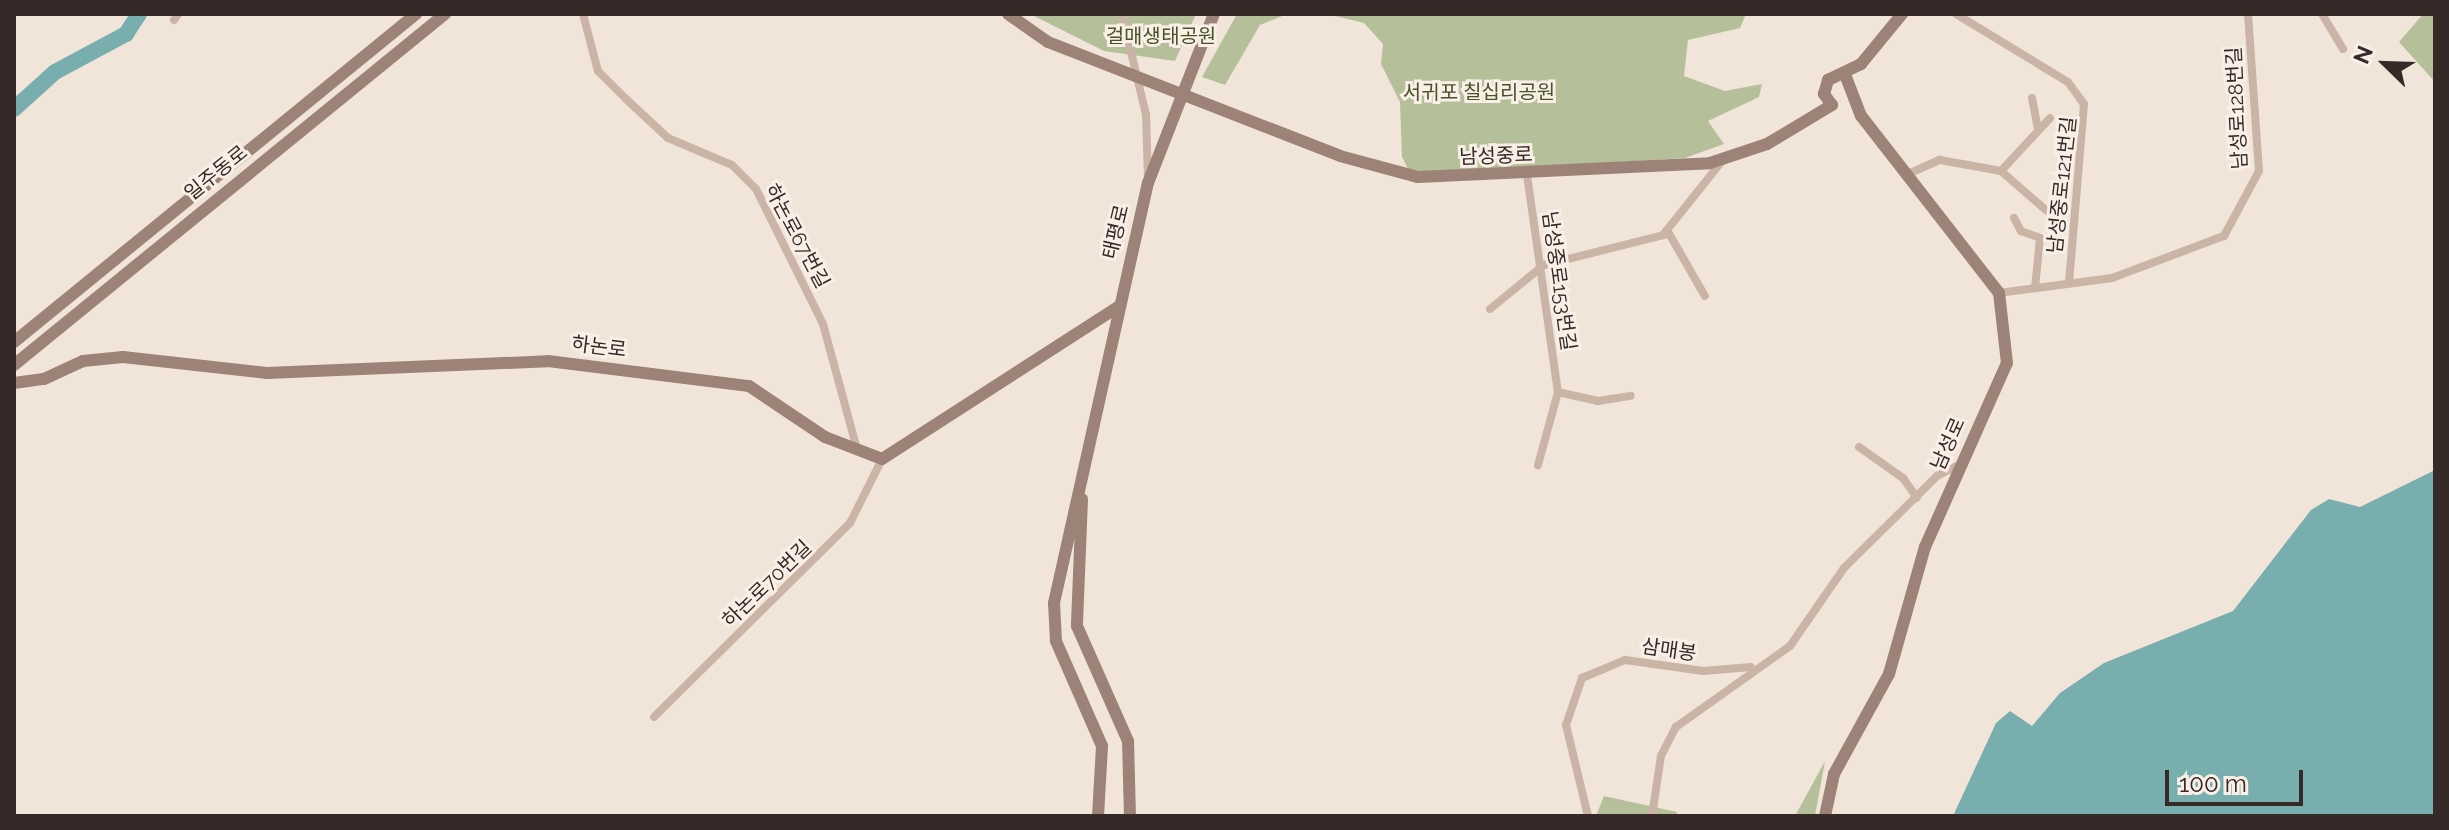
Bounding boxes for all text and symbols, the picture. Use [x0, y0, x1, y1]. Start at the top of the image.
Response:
park label: 걸매생태공원 [1106, 24, 1216, 48]
north arrow [2345, 24, 2425, 104]
text: N [2348, 42, 2378, 67]
street label: 남성로128번길 [2222, 46, 2252, 170]
park label: 서귀포 칠십리공원 [1403, 80, 1555, 104]
street label: 남성중로121번길 [2043, 115, 2081, 255]
street label: 일주동로 [180, 141, 252, 205]
street label: 남성중로 [1459, 143, 1533, 169]
street label: 하논로67번길 [759, 180, 835, 292]
street label: 태평로 [1098, 202, 1134, 262]
street label: 남성중로153번길 [1537, 210, 1581, 352]
street label: 하논로 [570, 332, 628, 362]
street label: 남성로 [1926, 414, 1970, 474]
street label: 하논로70번길 [717, 535, 817, 633]
street label: 삼매봉 [1640, 634, 1698, 666]
scale bar [2169, 754, 2307, 804]
text: 100 m [2179, 769, 2247, 798]

